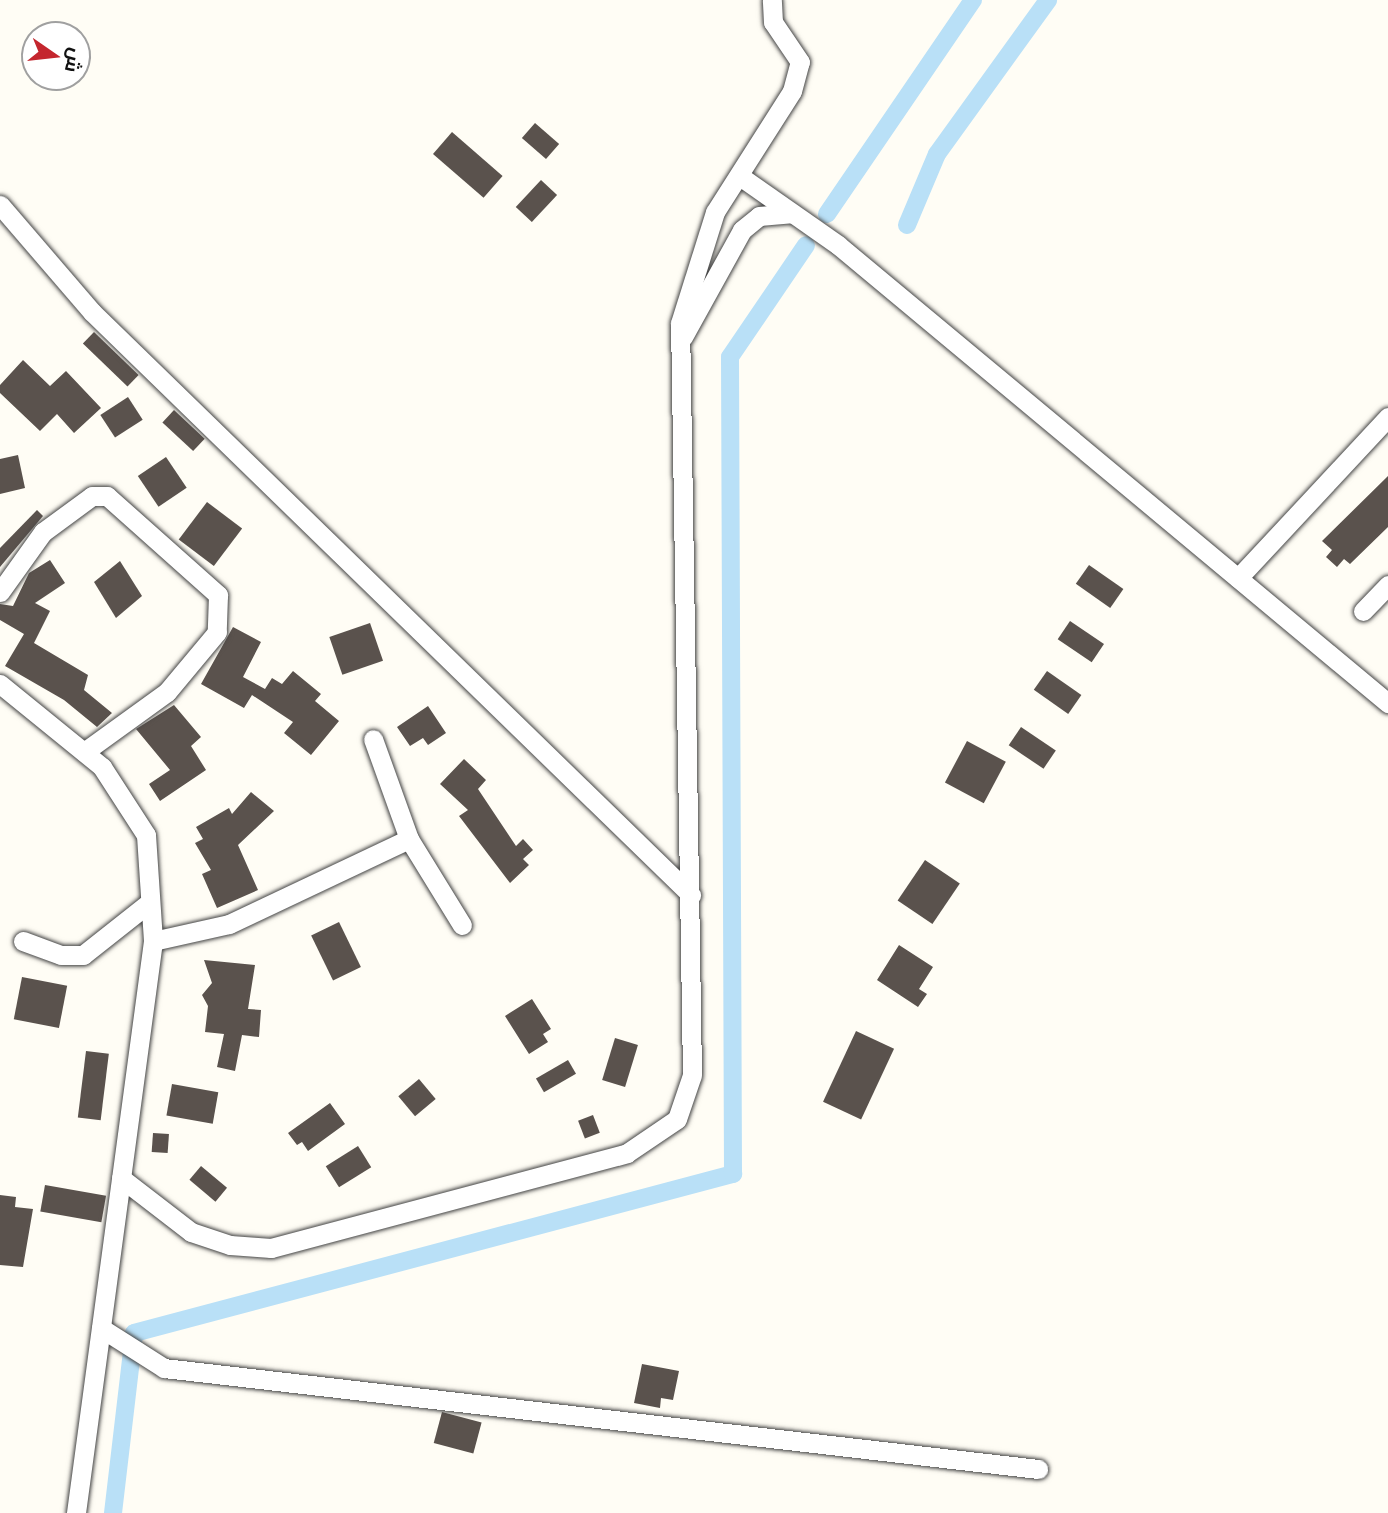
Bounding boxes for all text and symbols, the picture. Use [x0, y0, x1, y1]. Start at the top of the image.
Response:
north arrow [21, 21, 91, 91]
text: ش [60, 46, 89, 75]

